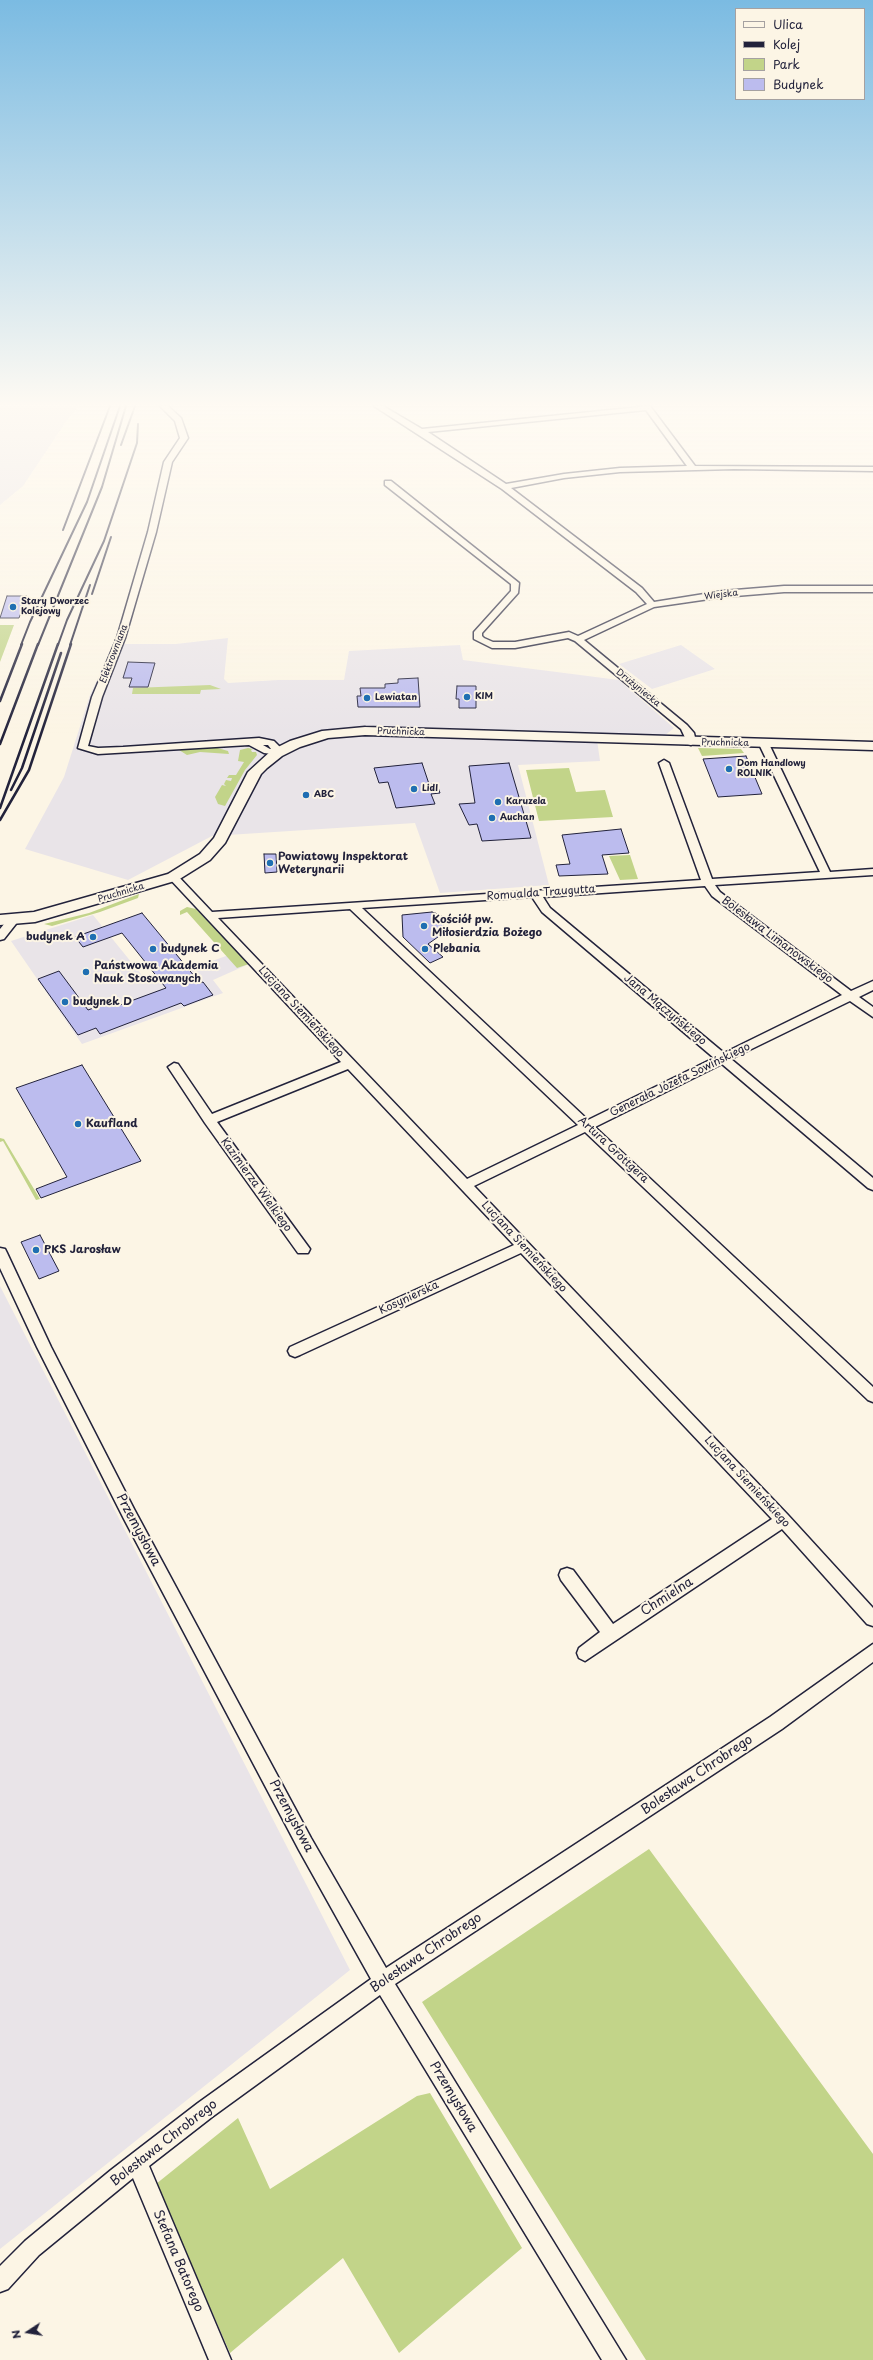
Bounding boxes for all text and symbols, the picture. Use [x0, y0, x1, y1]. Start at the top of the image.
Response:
legend [735, 8, 865, 100]
text: Ulica [773, 15, 803, 33]
text: Kolej [773, 35, 800, 53]
text: Park [773, 55, 800, 73]
text: Budynek [773, 75, 823, 93]
street label: Wiejska [703, 588, 739, 602]
place label: Stary Dworzec Kolejowy [21, 597, 89, 618]
marker: Stary Dworzec Kolejowy [8, 602, 18, 612]
street label: Elektrowniana [98, 623, 130, 685]
street label: Drużyniecka [614, 667, 662, 709]
marker: KIM [462, 692, 472, 702]
place label: KIM [475, 692, 493, 702]
marker: Lewiatan [362, 693, 372, 703]
place label: Lewiatan [375, 693, 417, 703]
street label: Pruchnicka [377, 726, 425, 738]
street label: Pruchnicka [701, 737, 749, 749]
place label: Dom Handlowy ROLNIK [737, 759, 806, 780]
marker: Dom Handlowy ROLNIK [724, 764, 734, 774]
marker: Lidl [409, 784, 419, 794]
place label: Lidl [422, 784, 438, 794]
marker: ABC [301, 790, 311, 800]
place label: ABC [314, 790, 334, 800]
marker: Karuzela [493, 797, 503, 807]
place label: Karuzela [506, 797, 546, 807]
marker: Auchan [487, 813, 497, 823]
place label: Auchan [500, 813, 534, 823]
place label: Powiatowy Inspektorat Weterynarii [278, 850, 408, 876]
marker: Powiatowy Inspektorat Weterynarii [265, 858, 275, 868]
street label: Pruchnicka [97, 881, 145, 905]
street label: Romualda Traugutta [486, 883, 596, 903]
street label: Bolesława Limanowskiego [719, 894, 835, 986]
place label: Kościół pw. Miłosierdzia Bożego [432, 913, 542, 939]
marker: Kościół pw. Miłosierdzia Bożego [419, 921, 429, 931]
place label: budynek A [26, 930, 85, 944]
marker: budynek A [88, 932, 98, 942]
place label: budynek C [161, 942, 219, 956]
place label: Plebania [433, 942, 481, 956]
marker: budynek C [148, 944, 158, 954]
marker: Plebania [420, 944, 430, 954]
place label: Państwowa Akademia Nauk Stosowanych [94, 959, 219, 985]
street label: Lucjana Siemieńskiego [255, 964, 347, 1060]
marker: Państwowa Akademia Nauk Stosowanych [81, 967, 91, 977]
street label: Jana Mączyńskiego [621, 972, 709, 1048]
place label: budynek D [73, 995, 132, 1009]
marker: budynek D [60, 997, 70, 1007]
street label: Generała Józefa Sowińskiego [608, 1040, 752, 1120]
street label: Artura Grottgera [575, 1114, 651, 1186]
place label: Kaufland [86, 1117, 137, 1131]
marker: Kaufland [73, 1119, 83, 1129]
street label: Kazimierza Wielkiego [218, 1136, 294, 1234]
street label: Lucjana Siemieńskiego [478, 1199, 570, 1295]
place label: PKS Jarosław [44, 1243, 121, 1257]
marker: PKS Jarosław [31, 1245, 41, 1255]
street label: Kosynierska [377, 1278, 441, 1318]
street label: Lucjana Siemieńskiego [701, 1434, 793, 1530]
street label: Przemysłowa [112, 1491, 164, 1569]
street label: Chmielna [638, 1574, 696, 1620]
street label: Bolesława Chrobrego [638, 1732, 756, 1818]
street label: Przemysłowa [265, 1777, 317, 1855]
street label: Bolesława Chrobrego [367, 1910, 485, 1996]
street label: Przemysłowa [426, 2059, 480, 2135]
street label: Bolesława Chrobrego [108, 2096, 220, 2190]
street label: Stefana Batorego [149, 2208, 207, 2314]
north arrow [8, 2312, 48, 2352]
text: N [7, 2329, 25, 2341]

